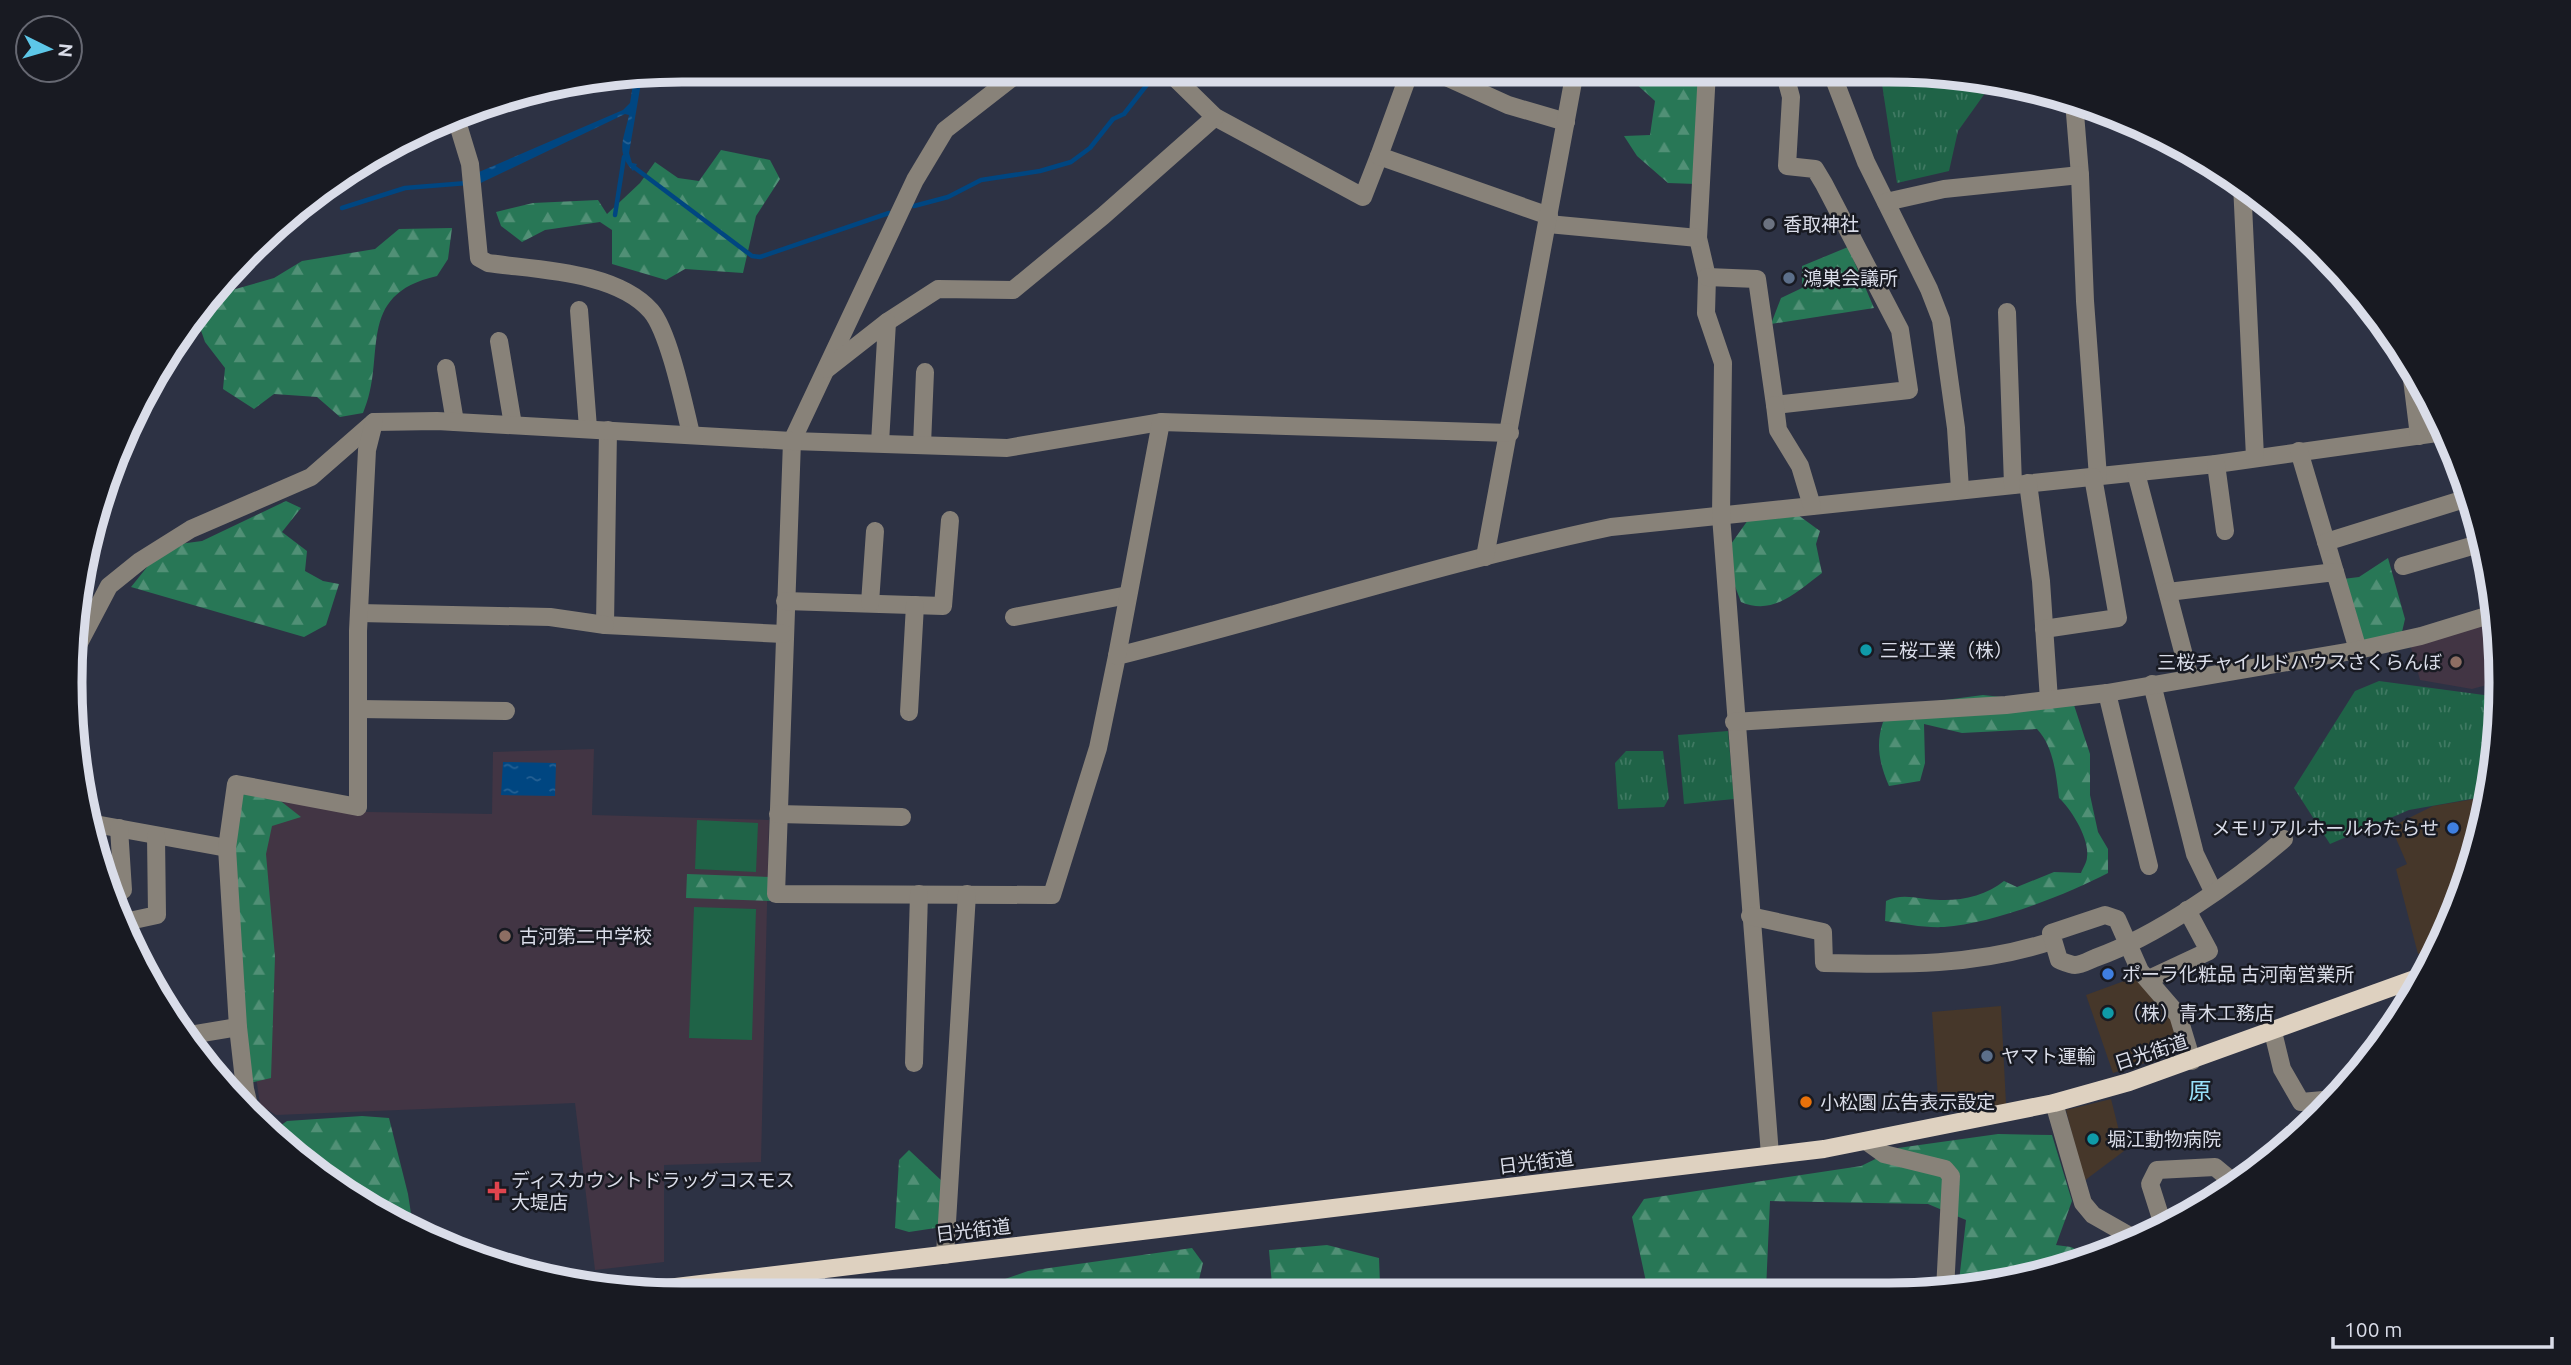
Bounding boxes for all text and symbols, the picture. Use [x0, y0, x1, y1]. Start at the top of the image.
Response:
north arrow [14, 14, 84, 84]
text: N [54, 42, 78, 59]
place label: 香取神社 [1783, 213, 1859, 235]
marker: 香取神社 [1761, 216, 1777, 232]
place label: 鴻巣会議所 [1803, 267, 1898, 289]
marker: 鴻巣会議所 [1781, 270, 1797, 286]
place label: 三桜工業（株） [1880, 639, 2013, 661]
marker: 三桜工業（株） [1858, 642, 1874, 658]
place label: 三桜チャイルドハウスさくらんぼ [2157, 651, 2442, 673]
marker: 三桜チャイルドハウスさくらんぼ [2448, 654, 2464, 670]
place label: メモリアルホールわたらせ [2212, 817, 2439, 839]
marker: メモリアルホールわたらせ [2445, 820, 2461, 836]
place label: 古河第二中学校 [519, 925, 652, 947]
marker: 古河第二中学校 [497, 928, 513, 944]
place label: ポーラ化粧品 古河南営業所 [2122, 963, 2354, 985]
marker: ポーラ化粧品 古河南営業所 [2100, 966, 2116, 982]
place label: （株）青木工務店 [2122, 1002, 2274, 1024]
marker: （株）青木工務店 [2100, 1005, 2116, 1021]
street label: 日光街道 [2111, 1030, 2191, 1074]
place label: ヤマト運輸 [2001, 1045, 2096, 1067]
marker: ヤマト運輸 [1979, 1048, 1995, 1064]
district label: 原 [2189, 1078, 2212, 1103]
place label: 小松園 広告表示設定 [1820, 1091, 1995, 1113]
marker: 小松園 広告表示設定 [1798, 1094, 1814, 1110]
place label: 堀江動物病院 [2107, 1128, 2221, 1150]
marker: 堀江動物病院 [2085, 1131, 2101, 1147]
street label: 日光街道 [1497, 1146, 1575, 1178]
place label: ディスカウントドラッグコスモス 大堤店 [511, 1169, 795, 1213]
marker: ディスカウントドラッグコスモス 大堤店 [489, 1183, 505, 1199]
street label: 日光街道 [934, 1214, 1012, 1246]
scale bar [2333, 1306, 2552, 1350]
text: 100 m [2344, 1317, 2402, 1341]

